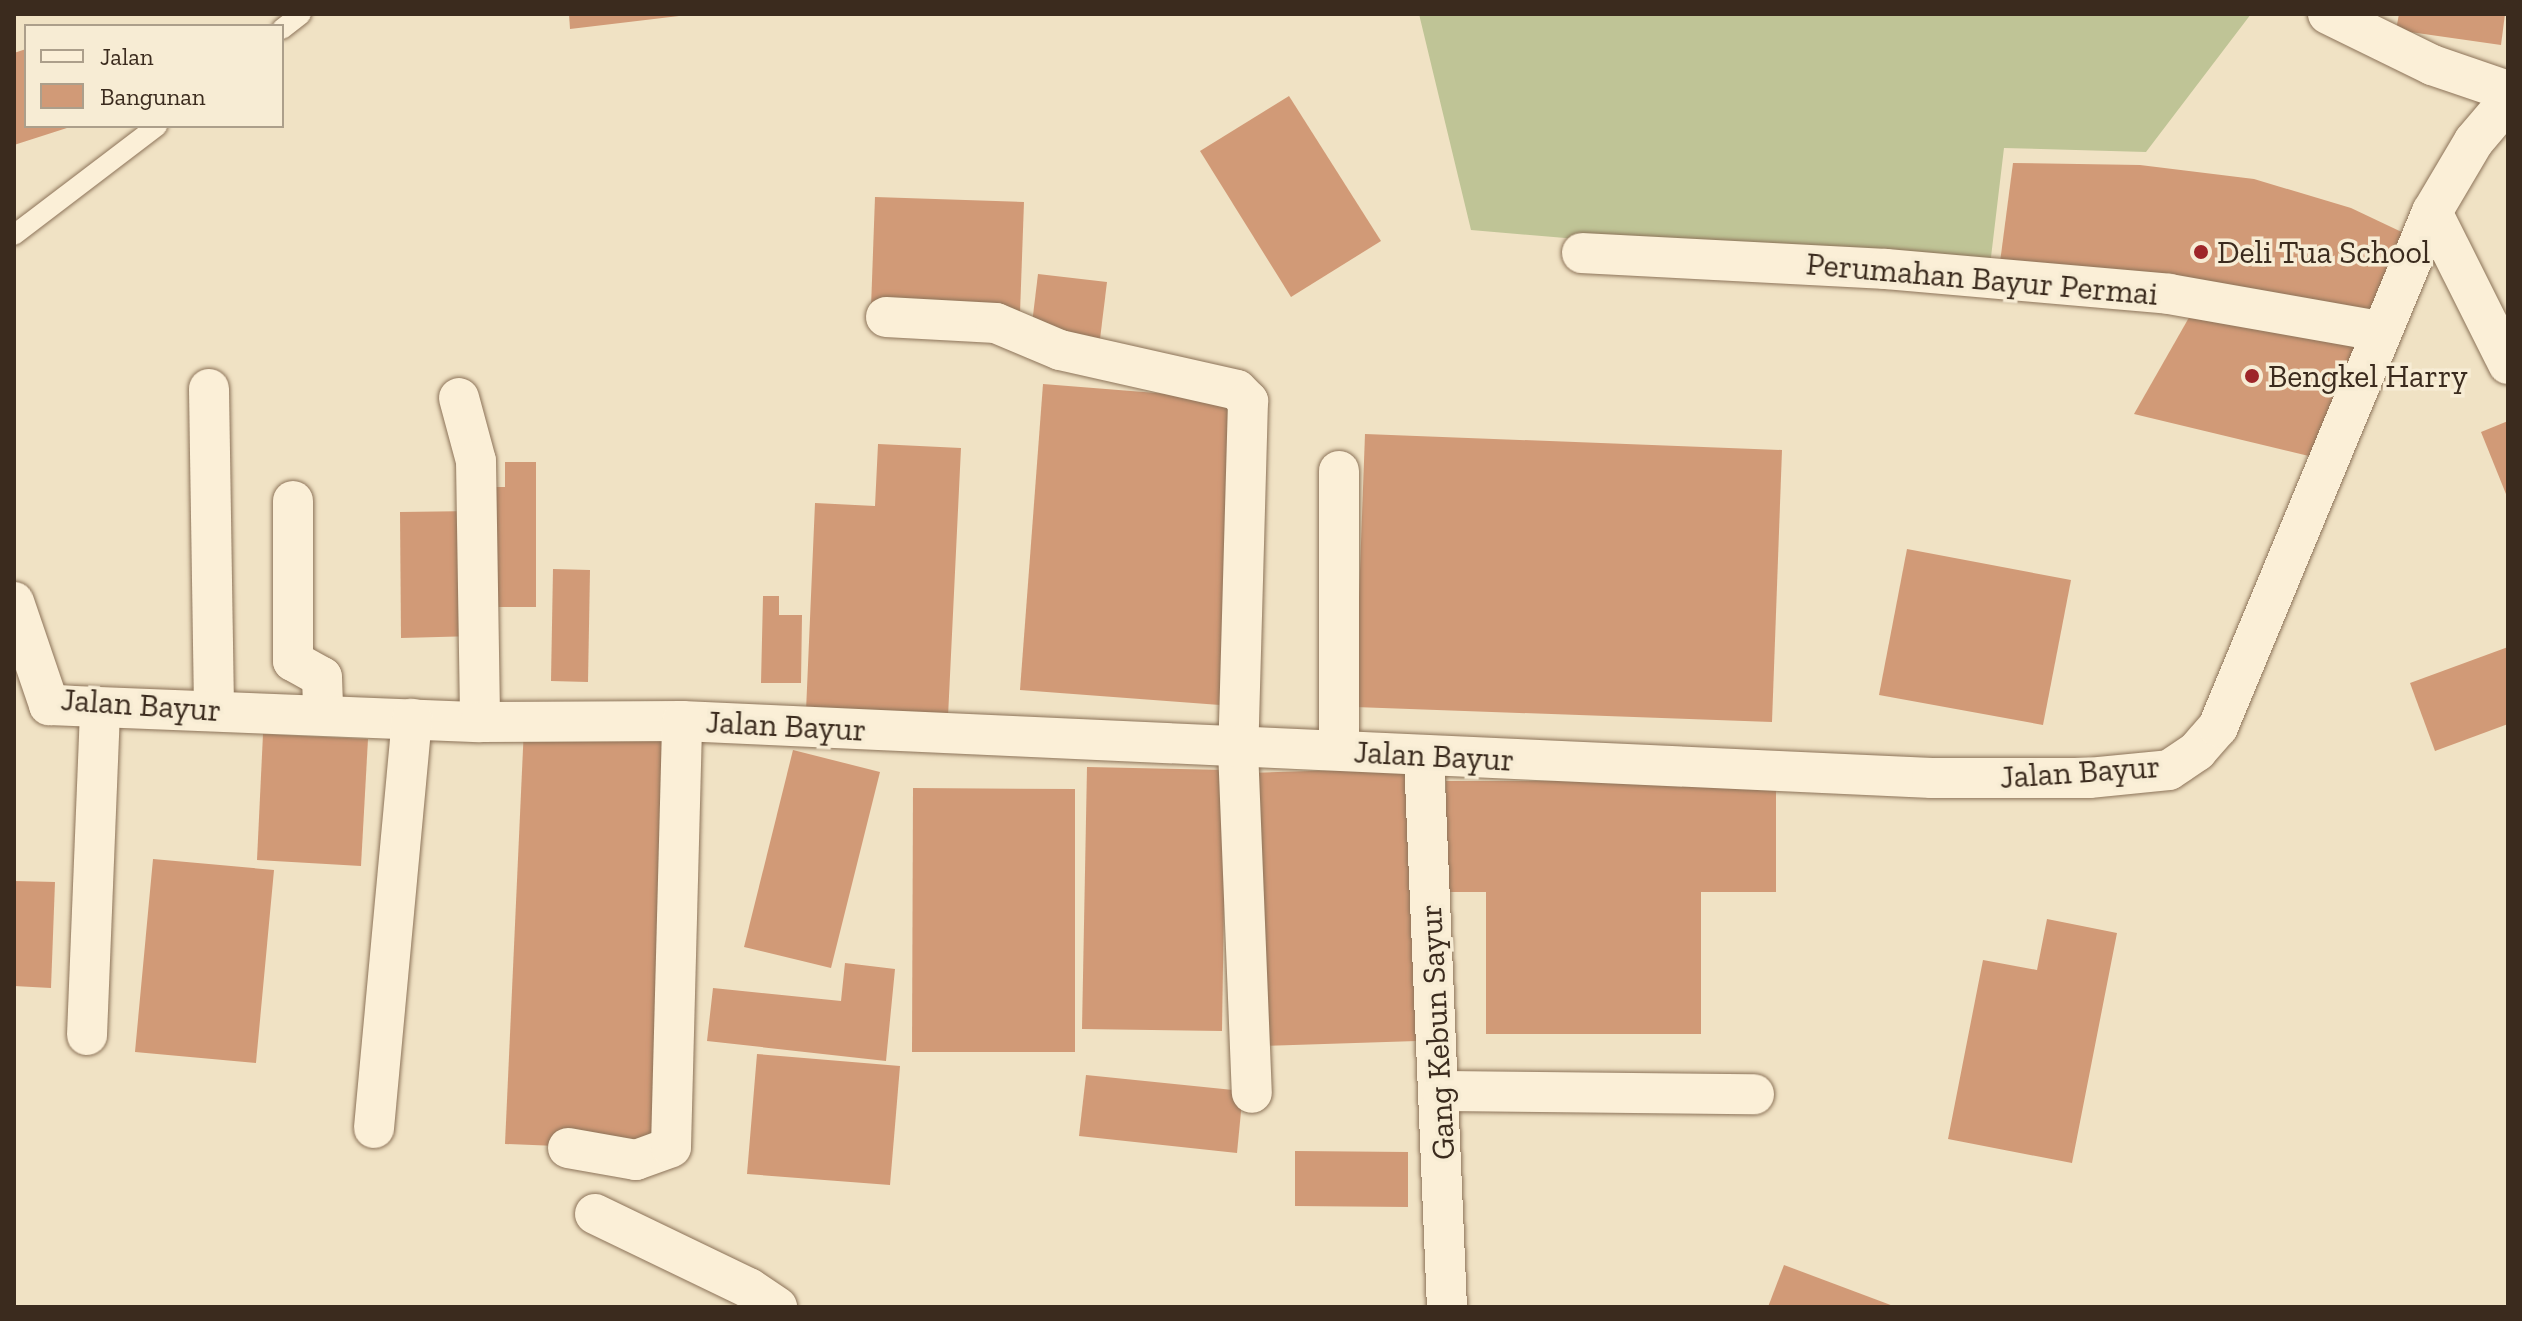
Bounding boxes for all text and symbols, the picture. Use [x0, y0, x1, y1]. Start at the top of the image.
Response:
legend [24, 24, 284, 128]
text: Jalan [100, 42, 154, 71]
text: Bangunan [100, 82, 206, 111]
place label: Deli Tua School [2217, 233, 2431, 271]
marker: Deli Tua School [2192, 243, 2210, 261]
street label: Perumahan Bayur Permai [1804, 244, 2160, 314]
place label: Bengkel Harry [2268, 357, 2468, 395]
marker: Bengkel Harry [2243, 367, 2261, 385]
street label: Jalan Bayur [60, 680, 222, 730]
street label: Jalan Bayur [705, 703, 867, 749]
street label: Jalan Bayur [1353, 733, 1515, 779]
street label: Jalan Bayur [1999, 747, 2161, 797]
street label: Gang Kebun Sayur [1411, 903, 1463, 1161]

